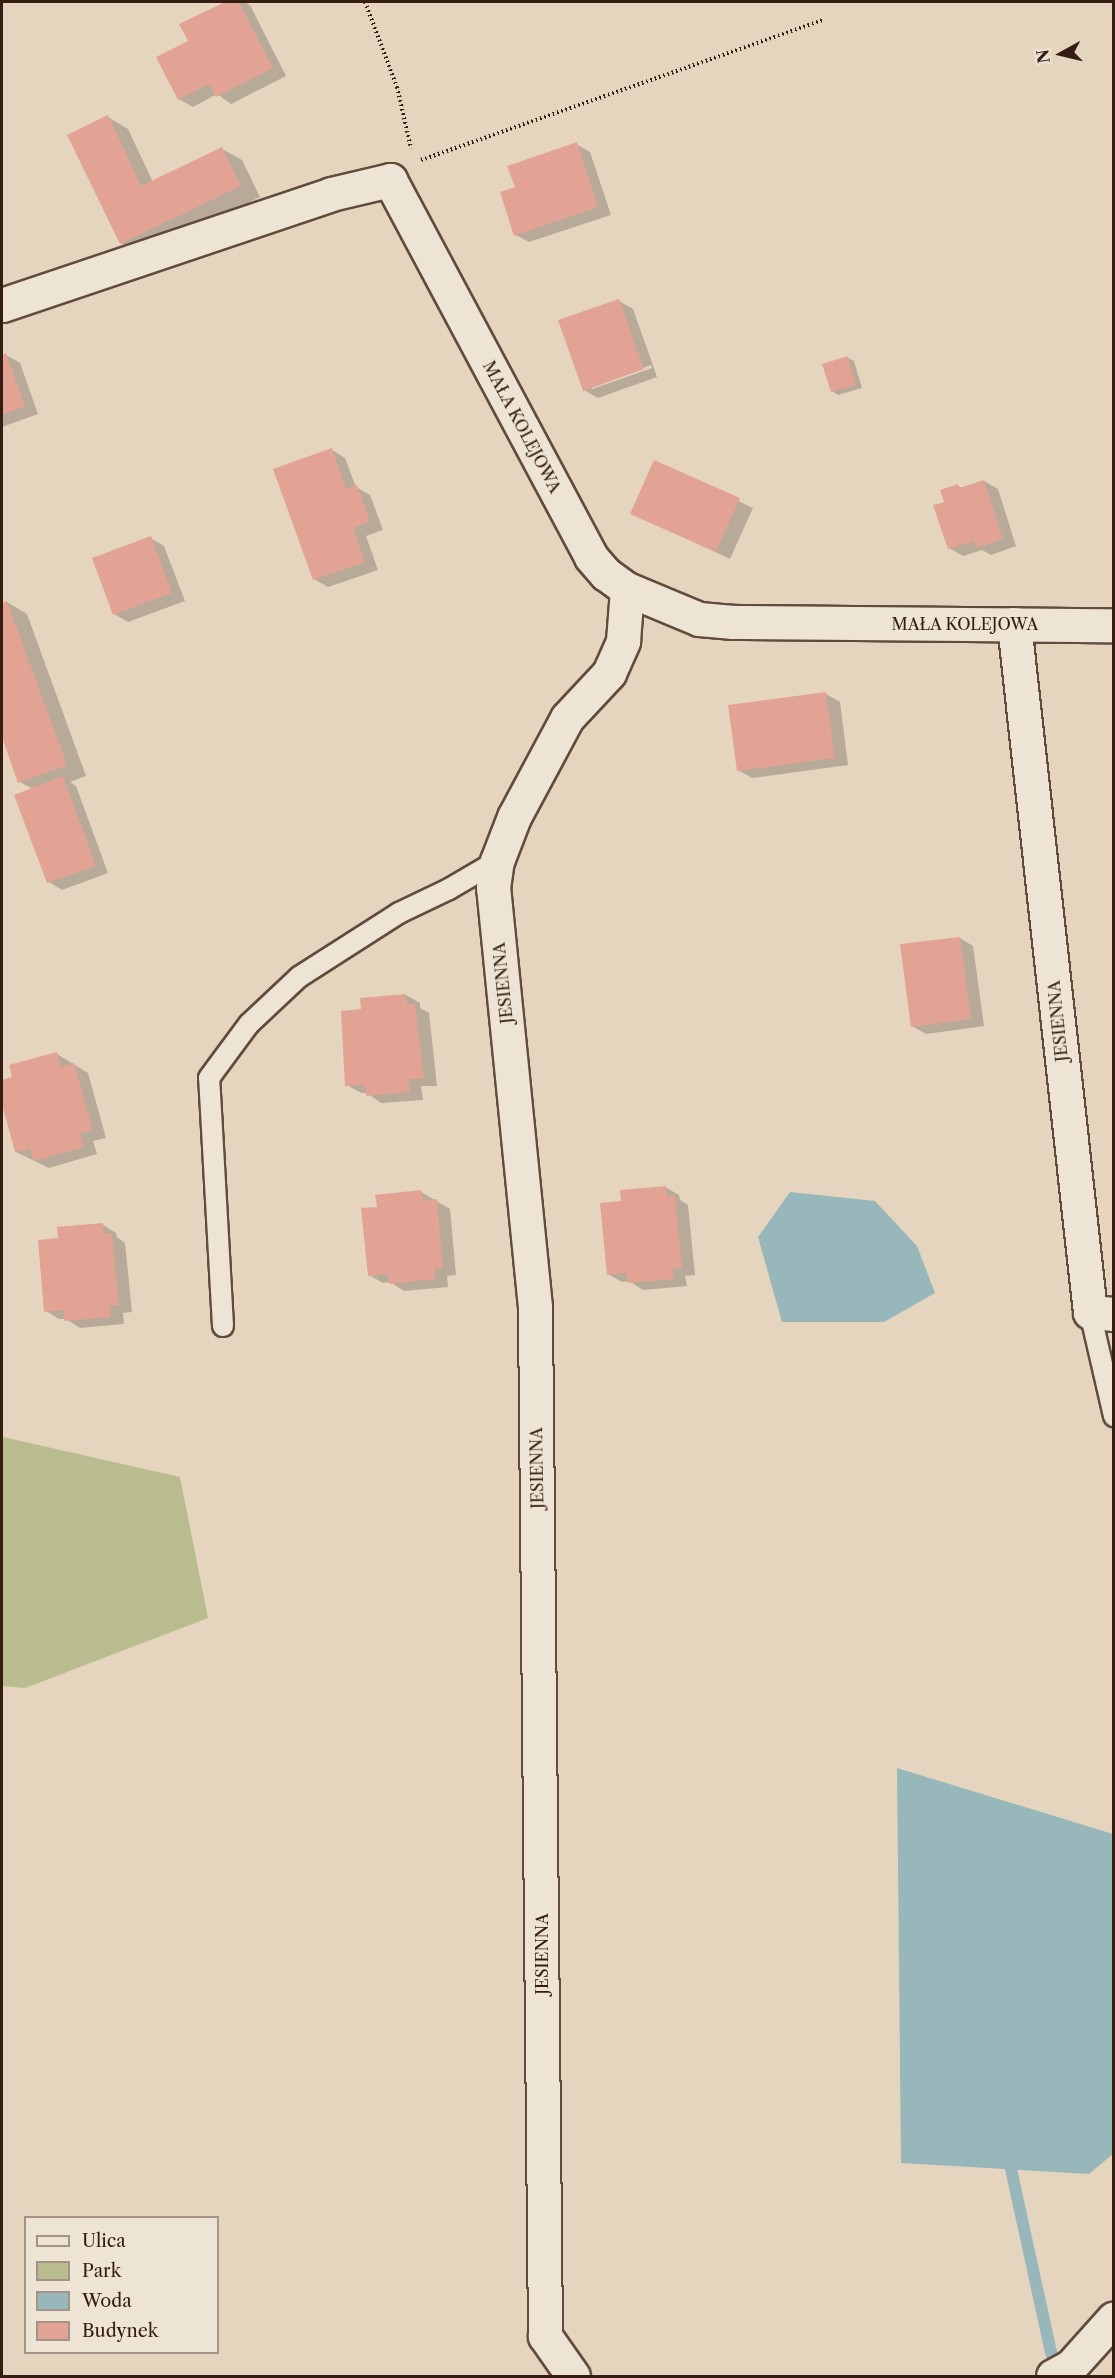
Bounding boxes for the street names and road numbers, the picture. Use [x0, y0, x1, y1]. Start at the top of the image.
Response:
street label: MAŁA KOLEJOWA [479, 357, 565, 497]
street label: MAŁA KOLEJOWA [891, 614, 1039, 634]
street label: JESIENNA [489, 941, 517, 1025]
street label: JESIENNA [1044, 979, 1072, 1063]
street label: JESIENNA [527, 1427, 547, 1509]
street label: JESIENNA [532, 1913, 552, 1995]

